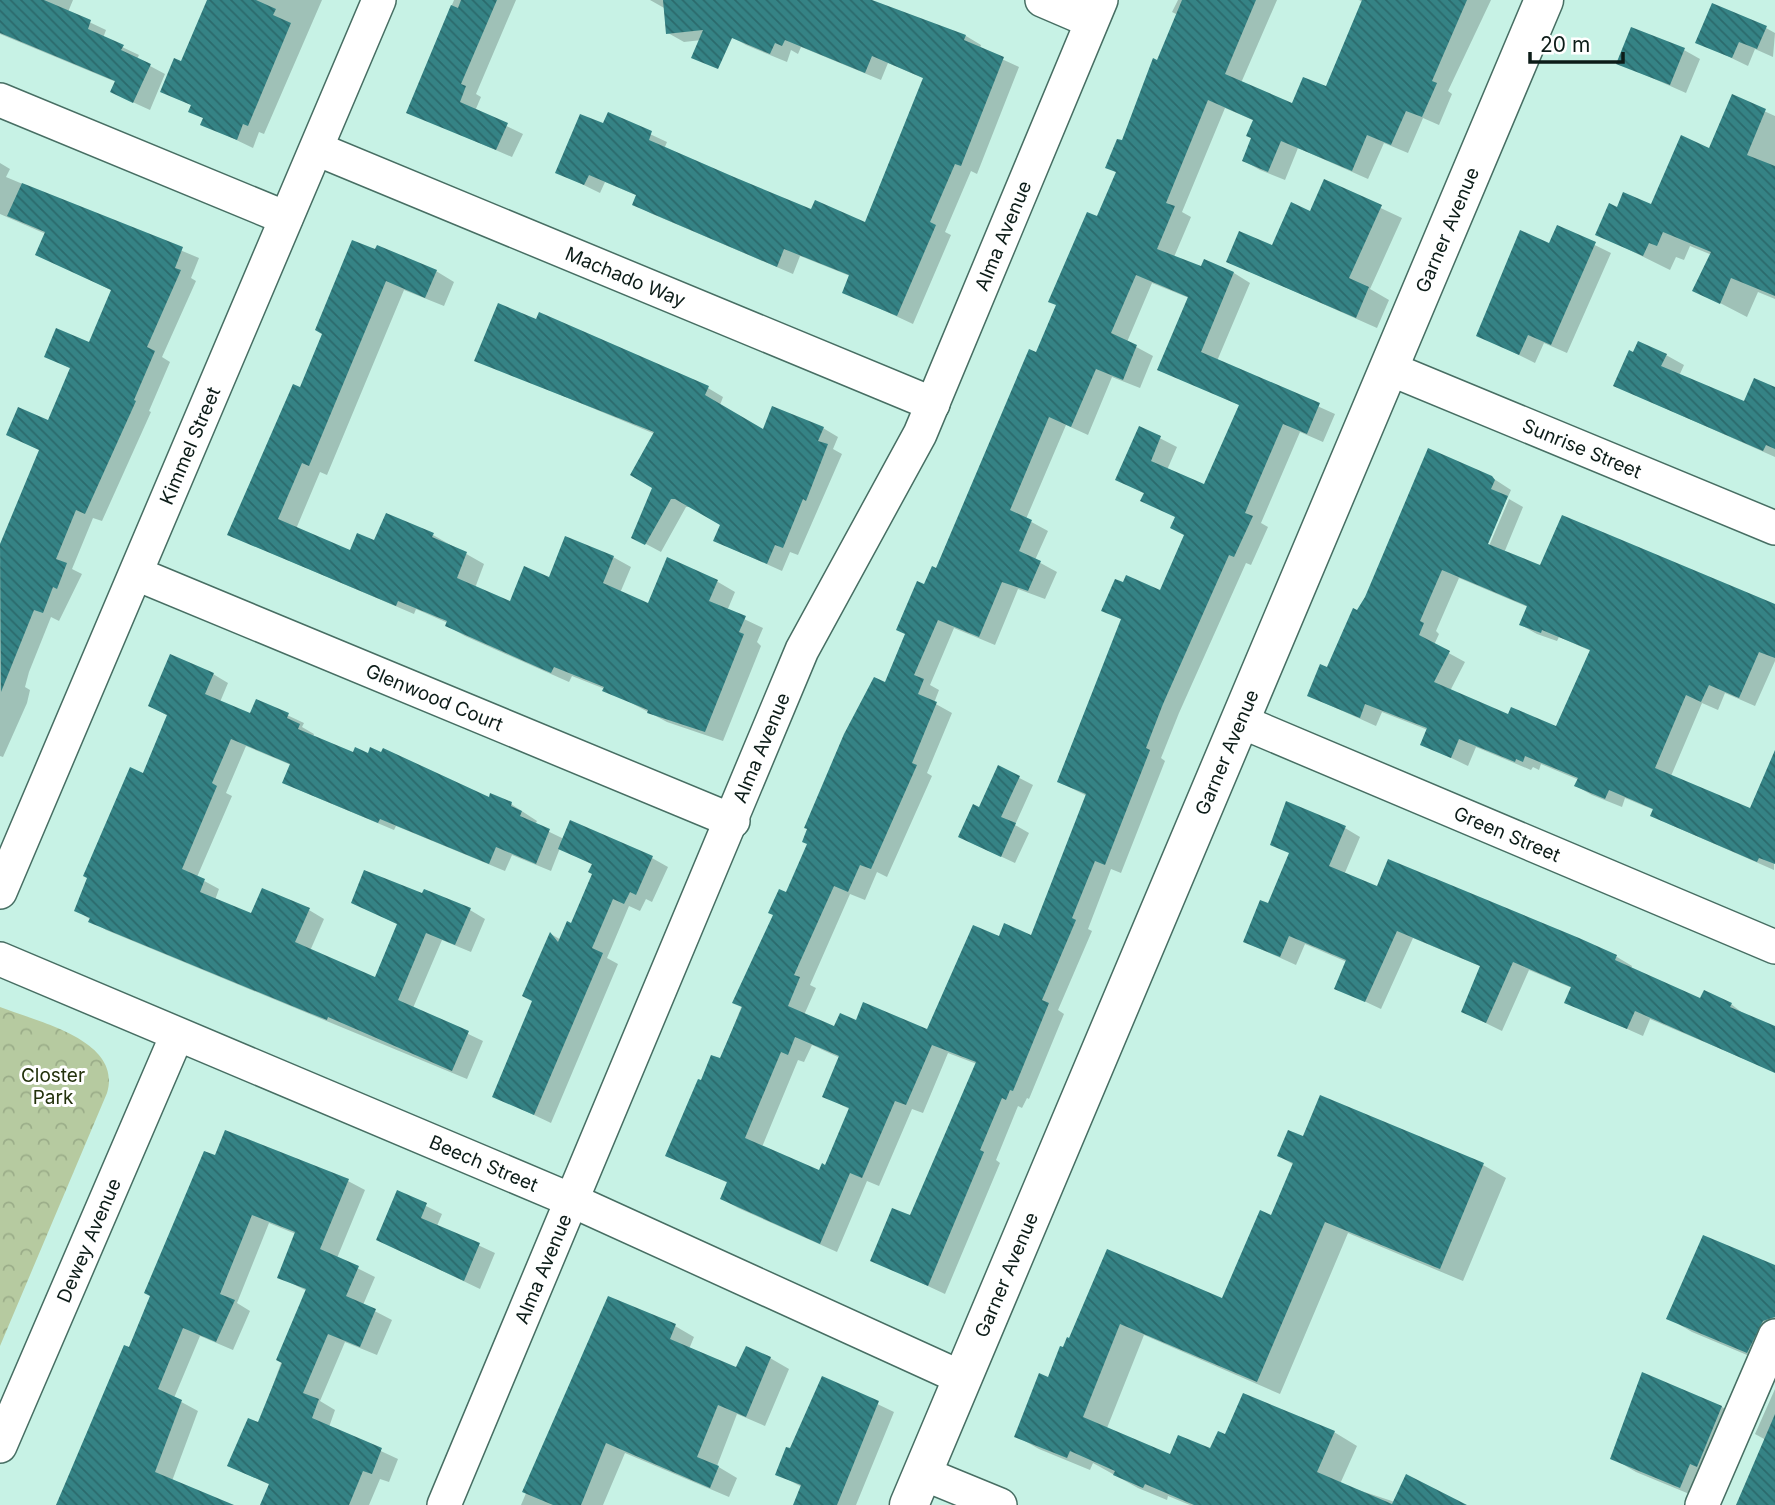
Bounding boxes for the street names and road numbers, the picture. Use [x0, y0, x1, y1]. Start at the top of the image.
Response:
street label: Garner Avenue [1410, 164, 1484, 296]
street label: Alma Avenue [970, 177, 1036, 294]
street label: Machado Way [562, 242, 689, 312]
street label: Kimmel Street [155, 383, 225, 508]
street label: Sunrise Street [1519, 413, 1645, 483]
street label: Glenwood Court [362, 659, 506, 736]
street label: Garner Avenue [1190, 686, 1263, 818]
street label: Alma Avenue [728, 689, 794, 806]
street label: Green Street [1450, 801, 1564, 867]
street label: Beech Street [426, 1130, 541, 1196]
street label: Dewey Avenue [52, 1175, 126, 1306]
street label: Garner Avenue [970, 1209, 1043, 1341]
street label: Alma Avenue [510, 1210, 576, 1327]

